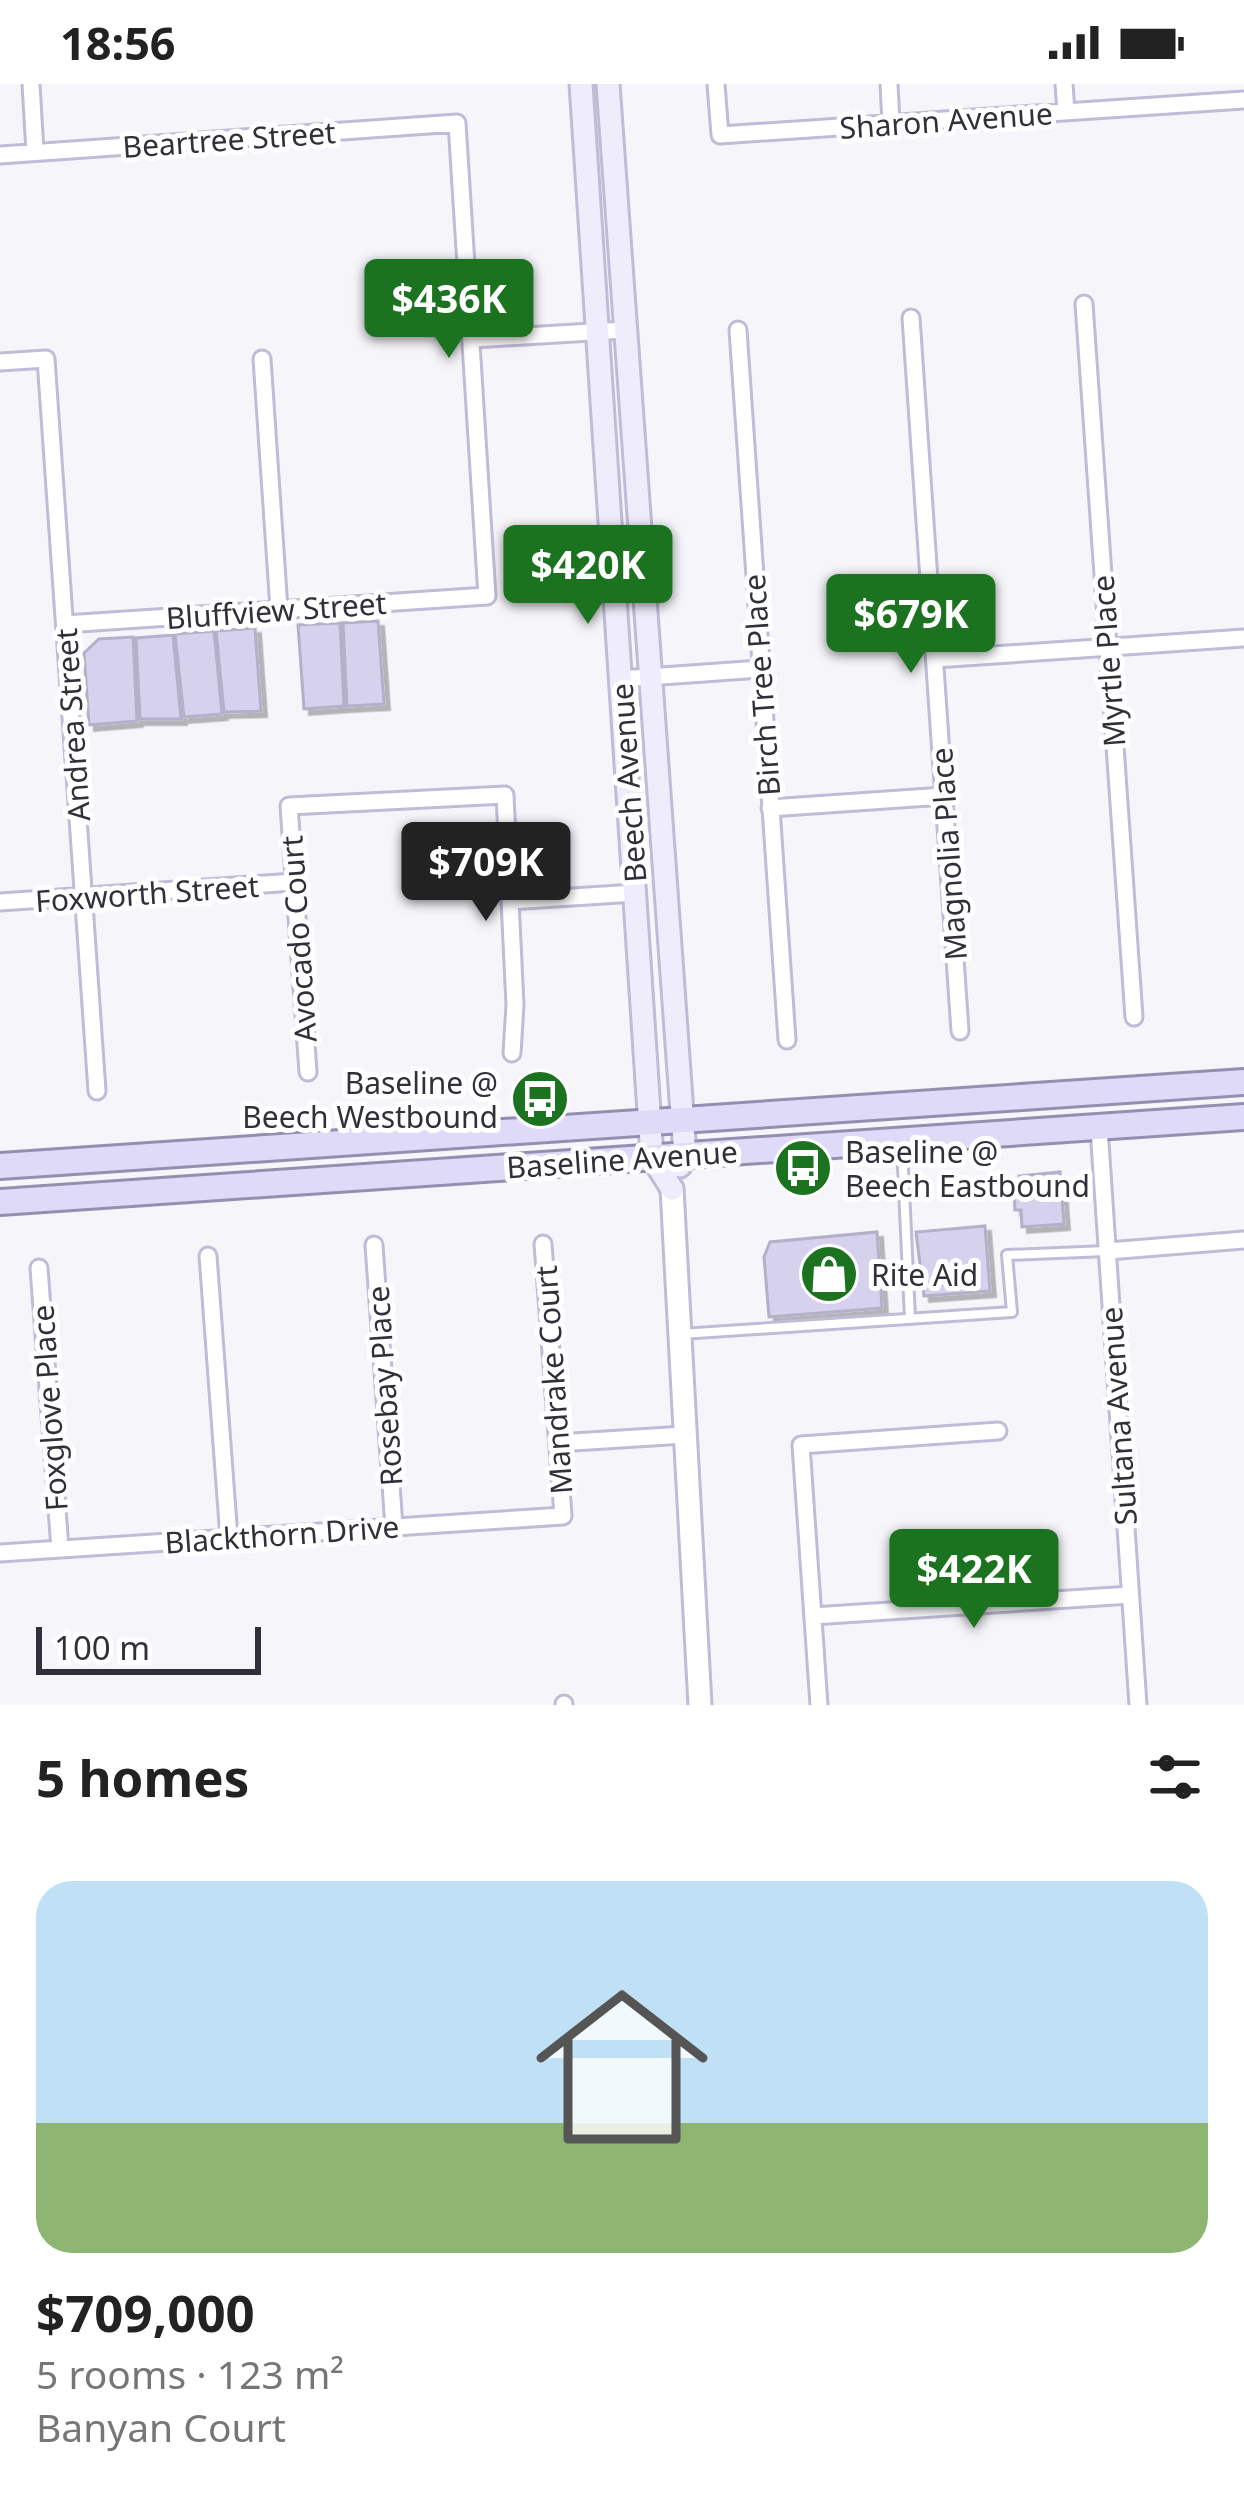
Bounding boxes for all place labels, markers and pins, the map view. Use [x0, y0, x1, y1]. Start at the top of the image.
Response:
pin: $436K [365, 259, 533, 361]
pin: $420K [504, 525, 672, 627]
pin: $679K [827, 574, 995, 676]
pin: $709K [402, 822, 570, 924]
place label: Baseline @ Beech Westbound [242, 1062, 498, 1137]
bus stop icon: Baseline @ Beech Westbound [509, 1068, 571, 1130]
place label: Baseline @ Beech Eastbound [845, 1131, 1090, 1206]
bus stop icon: Baseline @ Beech Eastbound [772, 1137, 834, 1199]
shop icon: Rite Aid [798, 1243, 860, 1305]
place label: Rite Aid [871, 1254, 978, 1295]
pin: $422K [890, 1529, 1058, 1631]

